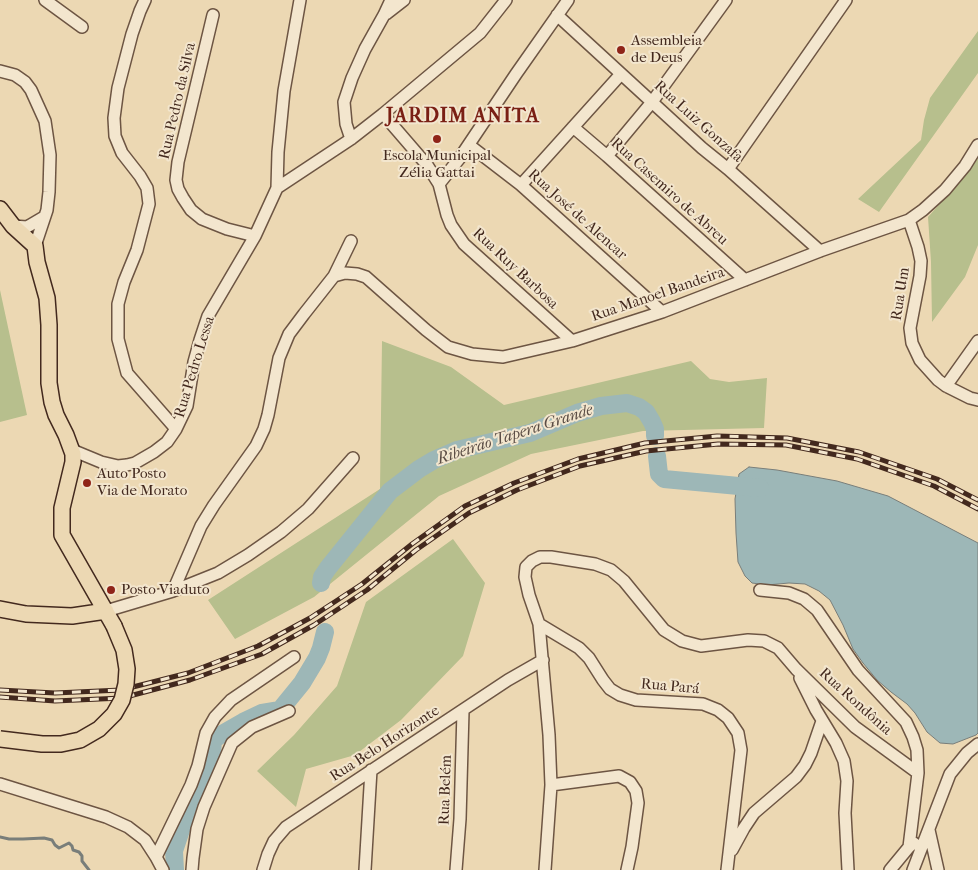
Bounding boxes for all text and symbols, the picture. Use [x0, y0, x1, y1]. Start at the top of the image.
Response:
place label: Assembleia de Deus [631, 32, 702, 67]
street label: Rua Pedro da Silva [156, 41, 200, 161]
marker: Assembleia de Deus [615, 44, 627, 56]
street label: Rua Luiz Gonzafa [650, 77, 746, 167]
district label: JARDIM ANITA [384, 105, 542, 129]
marker: Escola Municipal Zélia Gattai [431, 133, 443, 145]
street label: Rua Casemiro de Abreu [607, 135, 731, 249]
place label: Escola Municipal Zélia Gattai [383, 147, 491, 182]
street label: Rua José de Alencar [524, 166, 630, 264]
street label: Rua Ruy Barbosa [468, 225, 562, 313]
street label: Rua Manoel Bandeira [589, 264, 727, 326]
street label: Rua Um [888, 266, 914, 322]
street label: Rua Pedro Lessa [171, 314, 219, 420]
water label: Ribeirão Tapera Grande [435, 401, 595, 469]
place label: Auto Posto Via de Morato [97, 465, 187, 500]
marker: Auto Posto Via de Morato [81, 477, 93, 489]
place label: Posto Viaduto [121, 581, 210, 599]
marker: Posto Viaduto [105, 584, 117, 596]
street label: Rua Rondônia [815, 665, 895, 739]
street label: Rua Pará [640, 675, 700, 699]
street label: Rua Belo Horizonte [327, 702, 443, 786]
street label: Rua Belém [436, 755, 456, 825]

